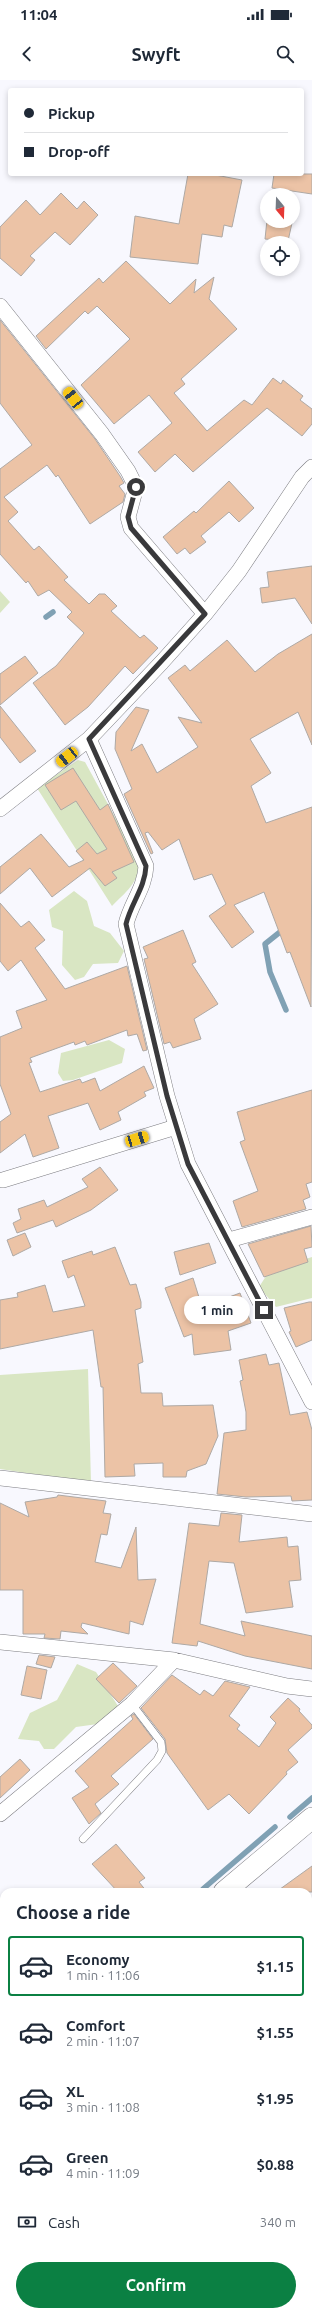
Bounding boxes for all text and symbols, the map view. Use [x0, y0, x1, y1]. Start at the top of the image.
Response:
text: 11:04 [20, 6, 58, 23]
icon: back [16, 43, 38, 65]
icon: search [274, 43, 296, 65]
text: Swyft [131, 44, 181, 64]
text: Pickup [48, 105, 95, 122]
text: Drop-off [48, 143, 110, 160]
north arrow [260, 188, 300, 228]
map controls [260, 188, 300, 276]
button: locate [260, 236, 300, 276]
car [61, 385, 85, 411]
route start [127, 478, 145, 496]
car [54, 745, 80, 769]
car [124, 1130, 150, 1148]
callout: 1 min [184, 1296, 250, 1324]
route end [255, 1301, 273, 1319]
text: 1 min [201, 1303, 233, 1317]
text: Choose a ride [16, 1902, 130, 1922]
icon: car [18, 1948, 54, 1984]
text: Economy [66, 1951, 130, 1968]
text: $1.15 [256, 1958, 294, 1975]
text: 1 min · 11:06 [66, 1968, 140, 1982]
icon: car [18, 2014, 54, 2050]
text: Comfort [66, 2017, 125, 2034]
text: $1.55 [256, 2024, 294, 2041]
text: 2 min · 11:07 [66, 2034, 140, 2048]
icon: car [18, 2080, 54, 2116]
text: XL [66, 2083, 84, 2100]
text: $1.95 [256, 2090, 294, 2107]
text: 3 min · 11:08 [66, 2100, 140, 2114]
icon: car [18, 2146, 54, 2182]
text: Green [66, 2149, 108, 2166]
text: $0.88 [256, 2156, 294, 2173]
text: 4 min · 11:09 [66, 2166, 140, 2180]
icon: cash [16, 2211, 38, 2233]
text: Cash [48, 2214, 80, 2231]
text: 340 m [260, 2215, 296, 2229]
button: Confirm [16, 2262, 296, 2308]

